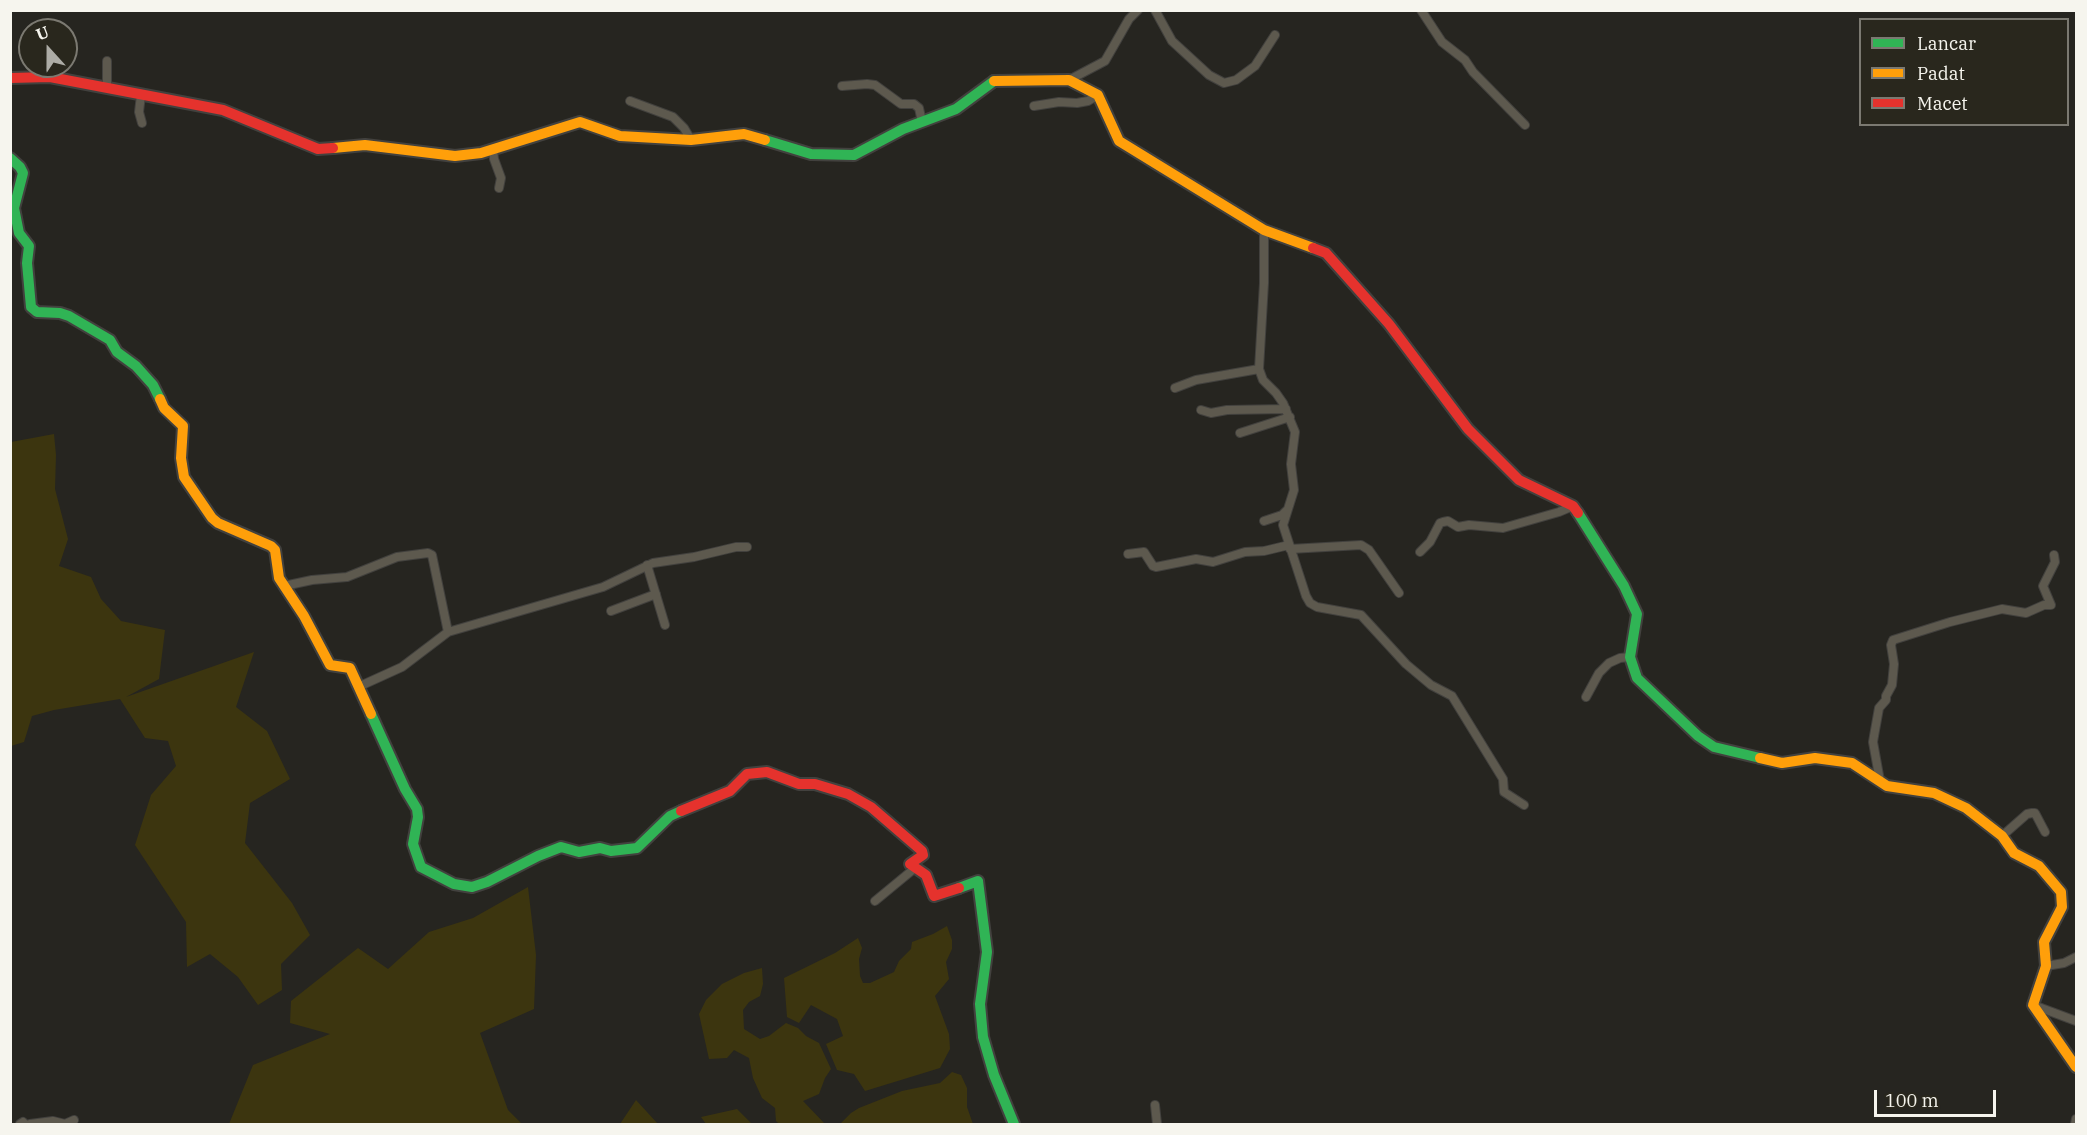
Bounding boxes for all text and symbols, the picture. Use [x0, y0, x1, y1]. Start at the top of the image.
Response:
north arrow [18, 18, 78, 78]
legend [1859, 18, 2069, 126]
text: U [33, 22, 52, 45]
text: Lancar [1917, 32, 1976, 55]
text: Padat [1917, 62, 1965, 85]
text: Macet [1917, 92, 1968, 115]
scale bar [1877, 1078, 1998, 1116]
text: 100 m [1885, 1089, 1939, 1112]

